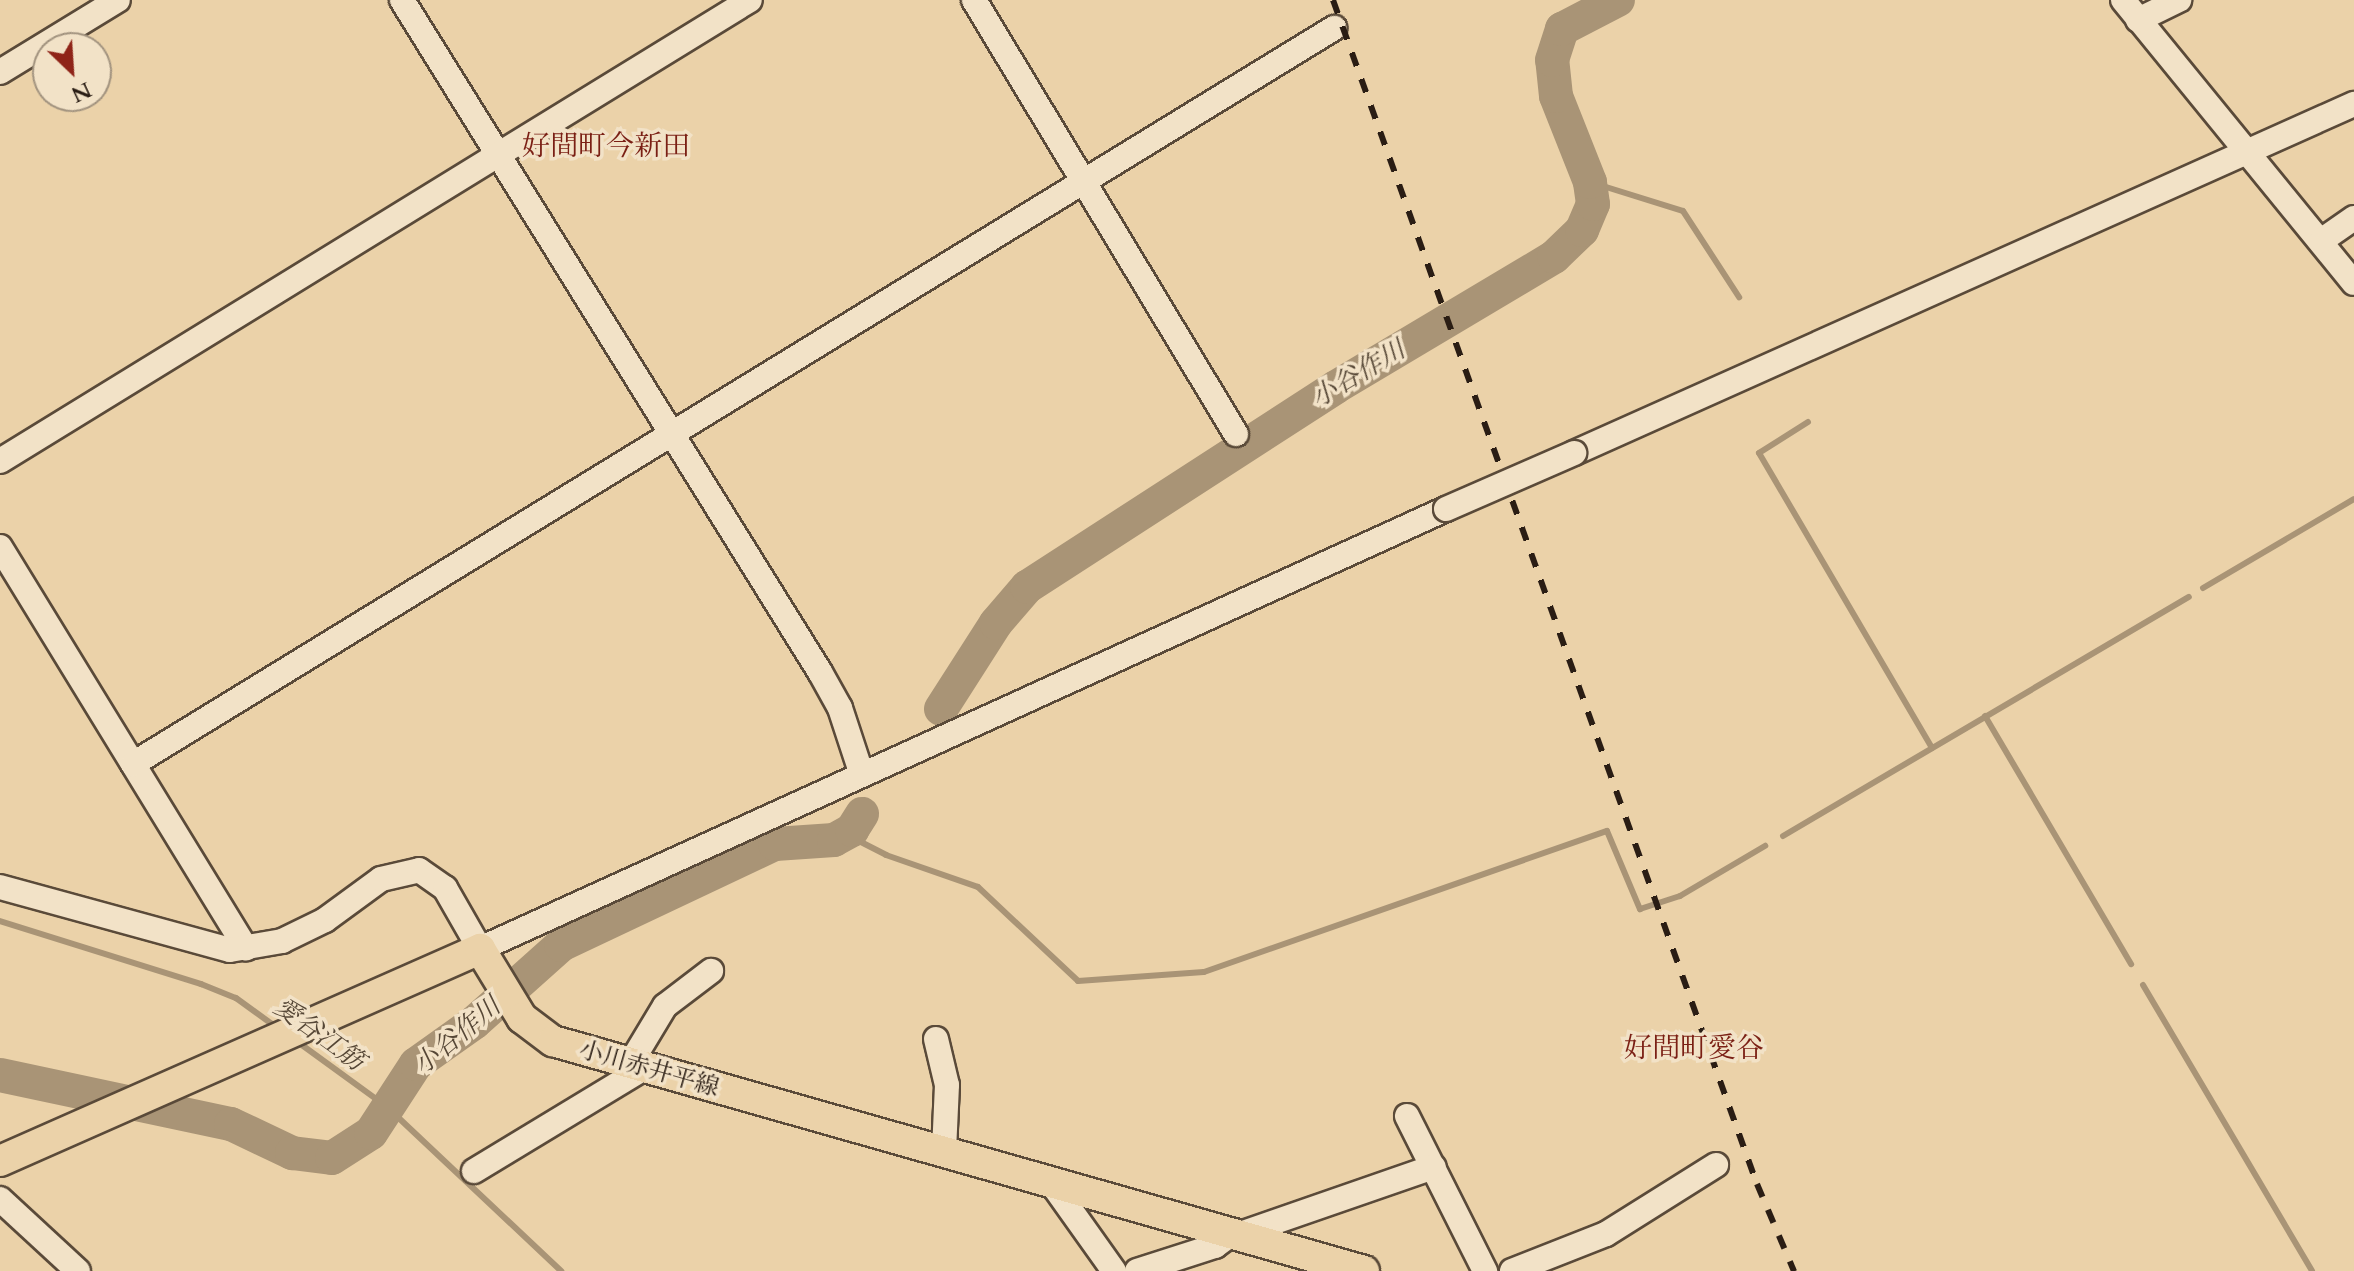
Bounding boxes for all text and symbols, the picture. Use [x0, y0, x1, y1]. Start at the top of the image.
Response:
north arrow [32, 32, 112, 112]
text: N [66, 74, 96, 110]
district label: 好間町今新田 [522, 129, 690, 163]
water label: 小谷作川 [1305, 334, 1411, 414]
water label: 愛谷江筋 [268, 991, 370, 1077]
water label: 小谷作川 [407, 991, 507, 1081]
district label: 好間町愛谷 [1624, 1031, 1764, 1065]
street label: 小川赤井平線 [576, 1035, 722, 1103]

